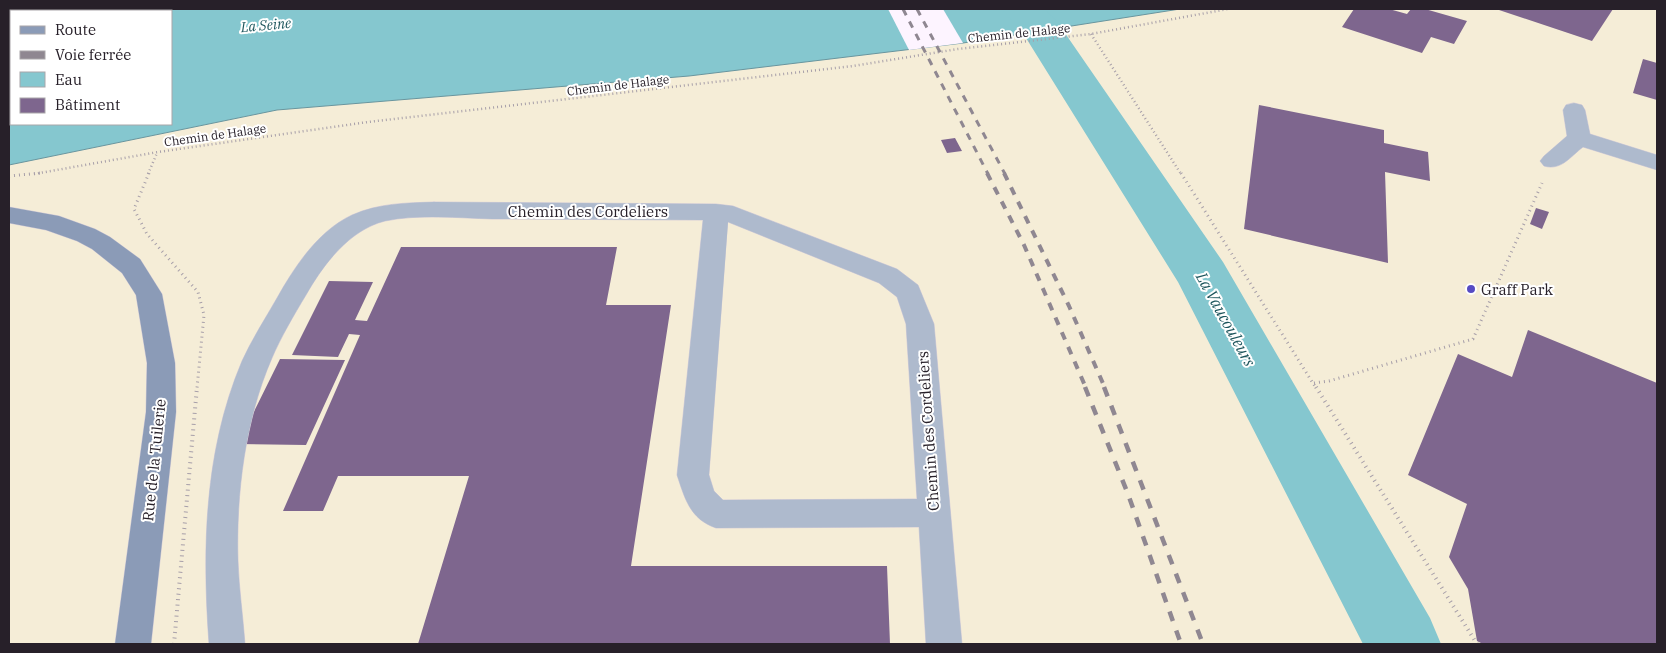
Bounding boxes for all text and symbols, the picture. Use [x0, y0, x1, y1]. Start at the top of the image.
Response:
legend [10, 10, 172, 125]
water label: La Seine [239, 14, 293, 36]
text: Route [55, 20, 96, 39]
street label: Chemin de Halage [967, 20, 1071, 46]
text: Voie ferrée [55, 45, 131, 64]
text: Eau [55, 70, 82, 89]
street label: Chemin de Halage [566, 71, 670, 99]
text: Bâtiment [55, 95, 120, 114]
street label: Chemin de Halage [163, 120, 267, 150]
street label: Chemin des Cordeliers [508, 202, 668, 221]
water label: La Vaucouleurs [1191, 268, 1260, 370]
place label: Graff Park [1481, 280, 1553, 299]
marker: Graff Park [1465, 283, 1477, 295]
street label: Chemin des Cordeliers [913, 350, 943, 512]
street label: Rue de la Tuilerie [138, 398, 170, 522]

